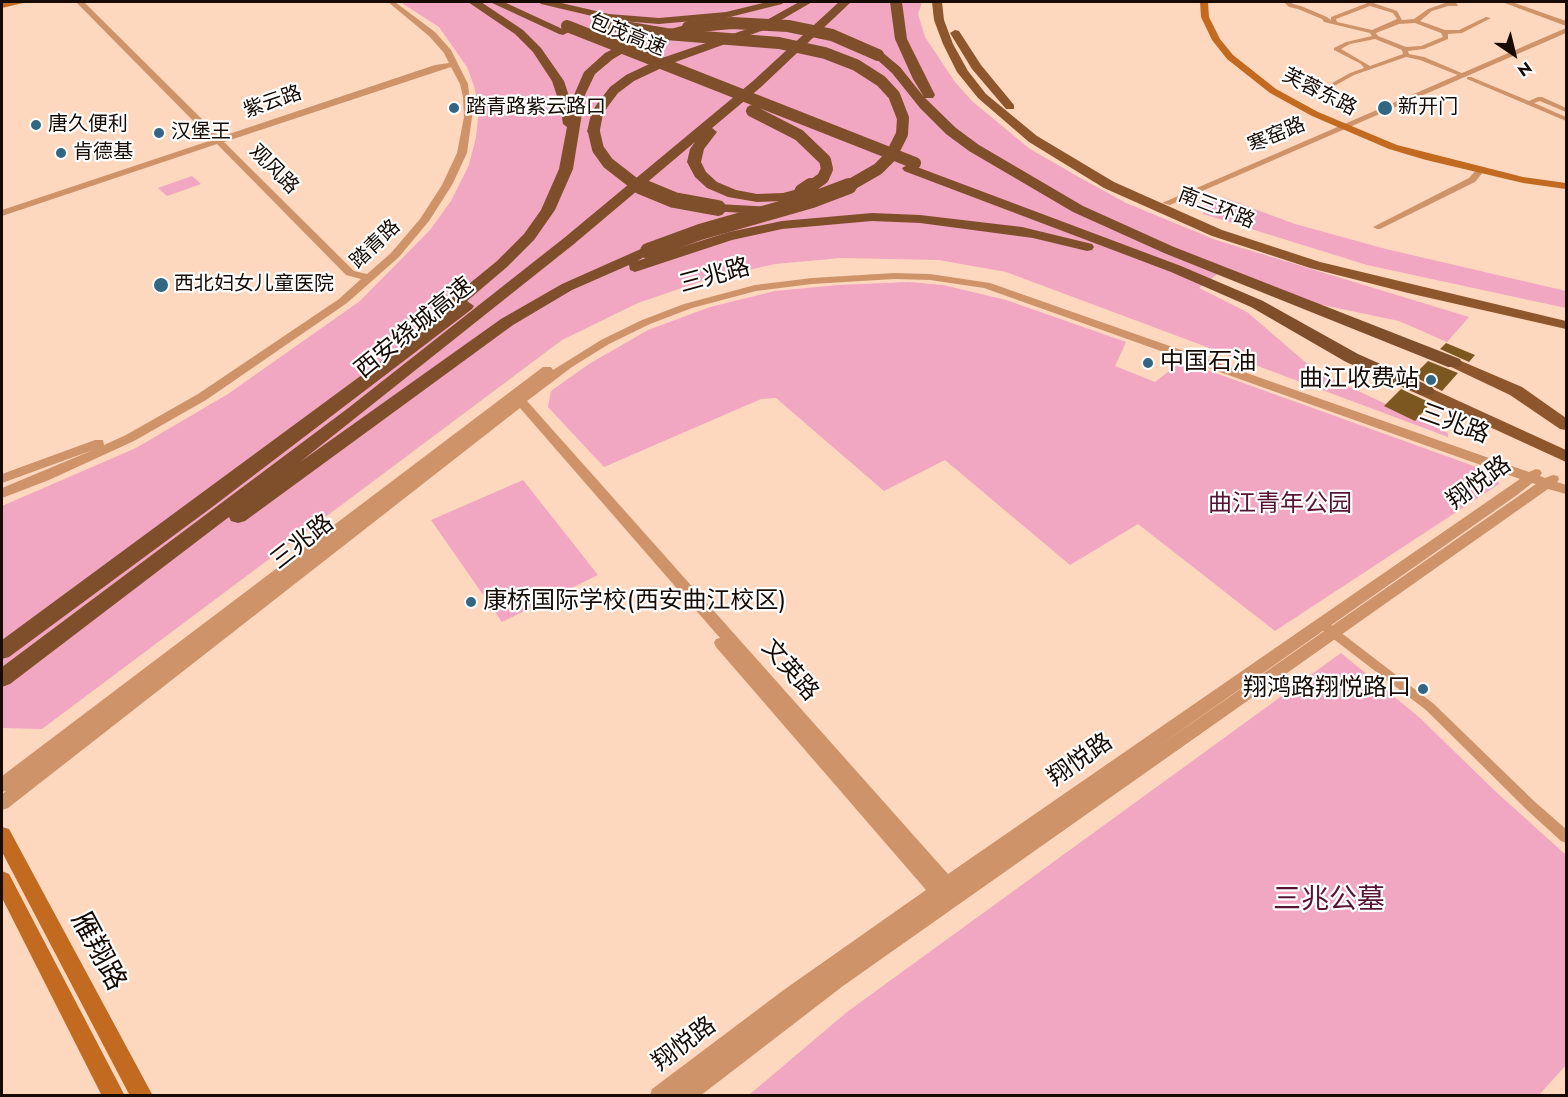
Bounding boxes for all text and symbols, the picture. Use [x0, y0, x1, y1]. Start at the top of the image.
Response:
street label: 包茂高速 [585, 10, 669, 62]
north arrow [1484, 24, 1544, 84]
text: N [1513, 56, 1536, 82]
street label: 芙蓉东路 [1278, 64, 1360, 122]
street label: 紫云路 [241, 82, 305, 124]
place label: 踏青路紫云路口 [466, 96, 606, 120]
place label: 新开门 [1398, 96, 1458, 120]
marker: 新开门 [1376, 99, 1394, 117]
marker: 踏青路紫云路口 [447, 101, 461, 115]
place label: 唐久便利 [48, 113, 128, 137]
street label: 寒窑路 [1245, 113, 1309, 159]
marker: 唐久便利 [29, 118, 43, 132]
place label: 汉堡王 [171, 121, 231, 145]
marker: 汉堡王 [152, 126, 166, 140]
street label: 观风路 [243, 140, 303, 200]
place label: 肯德基 [73, 141, 133, 165]
marker: 肯德基 [54, 146, 68, 160]
street label: 南三环路 [1174, 183, 1258, 235]
street label: 踏青路 [346, 216, 406, 274]
street label: 三兆路 [676, 254, 754, 300]
street label: 西安绕城高速 [350, 272, 480, 386]
place label: 西北妇女儿童医院 [174, 273, 334, 297]
marker: 西北妇女儿童医院 [152, 276, 170, 294]
place label: 中国石油 [1160, 349, 1256, 377]
marker: 中国石油 [1141, 356, 1155, 370]
place label: 曲江收费站 [1299, 366, 1419, 394]
marker: 曲江收费站 [1424, 373, 1438, 387]
street label: 三兆路 [1415, 399, 1493, 451]
street label: 翔悦路 [1442, 451, 1518, 517]
park label: 曲江青年公园 [1208, 491, 1352, 519]
street label: 三兆路 [266, 509, 340, 577]
place label: 康桥国际学校(西安曲江校区) [483, 588, 786, 616]
marker: 康桥国际学校(西安曲江校区) [464, 595, 478, 609]
street label: 文英路 [755, 634, 823, 708]
place label: 翔鸿路翔悦路口 [1243, 675, 1411, 703]
marker: 翔鸿路翔悦路口 [1416, 682, 1430, 696]
street label: 翔悦路 [1043, 729, 1119, 793]
park label: 三兆公墓 [1273, 884, 1385, 918]
street label: 雁翔路 [62, 907, 132, 997]
street label: 翔悦路 [648, 1012, 722, 1078]

